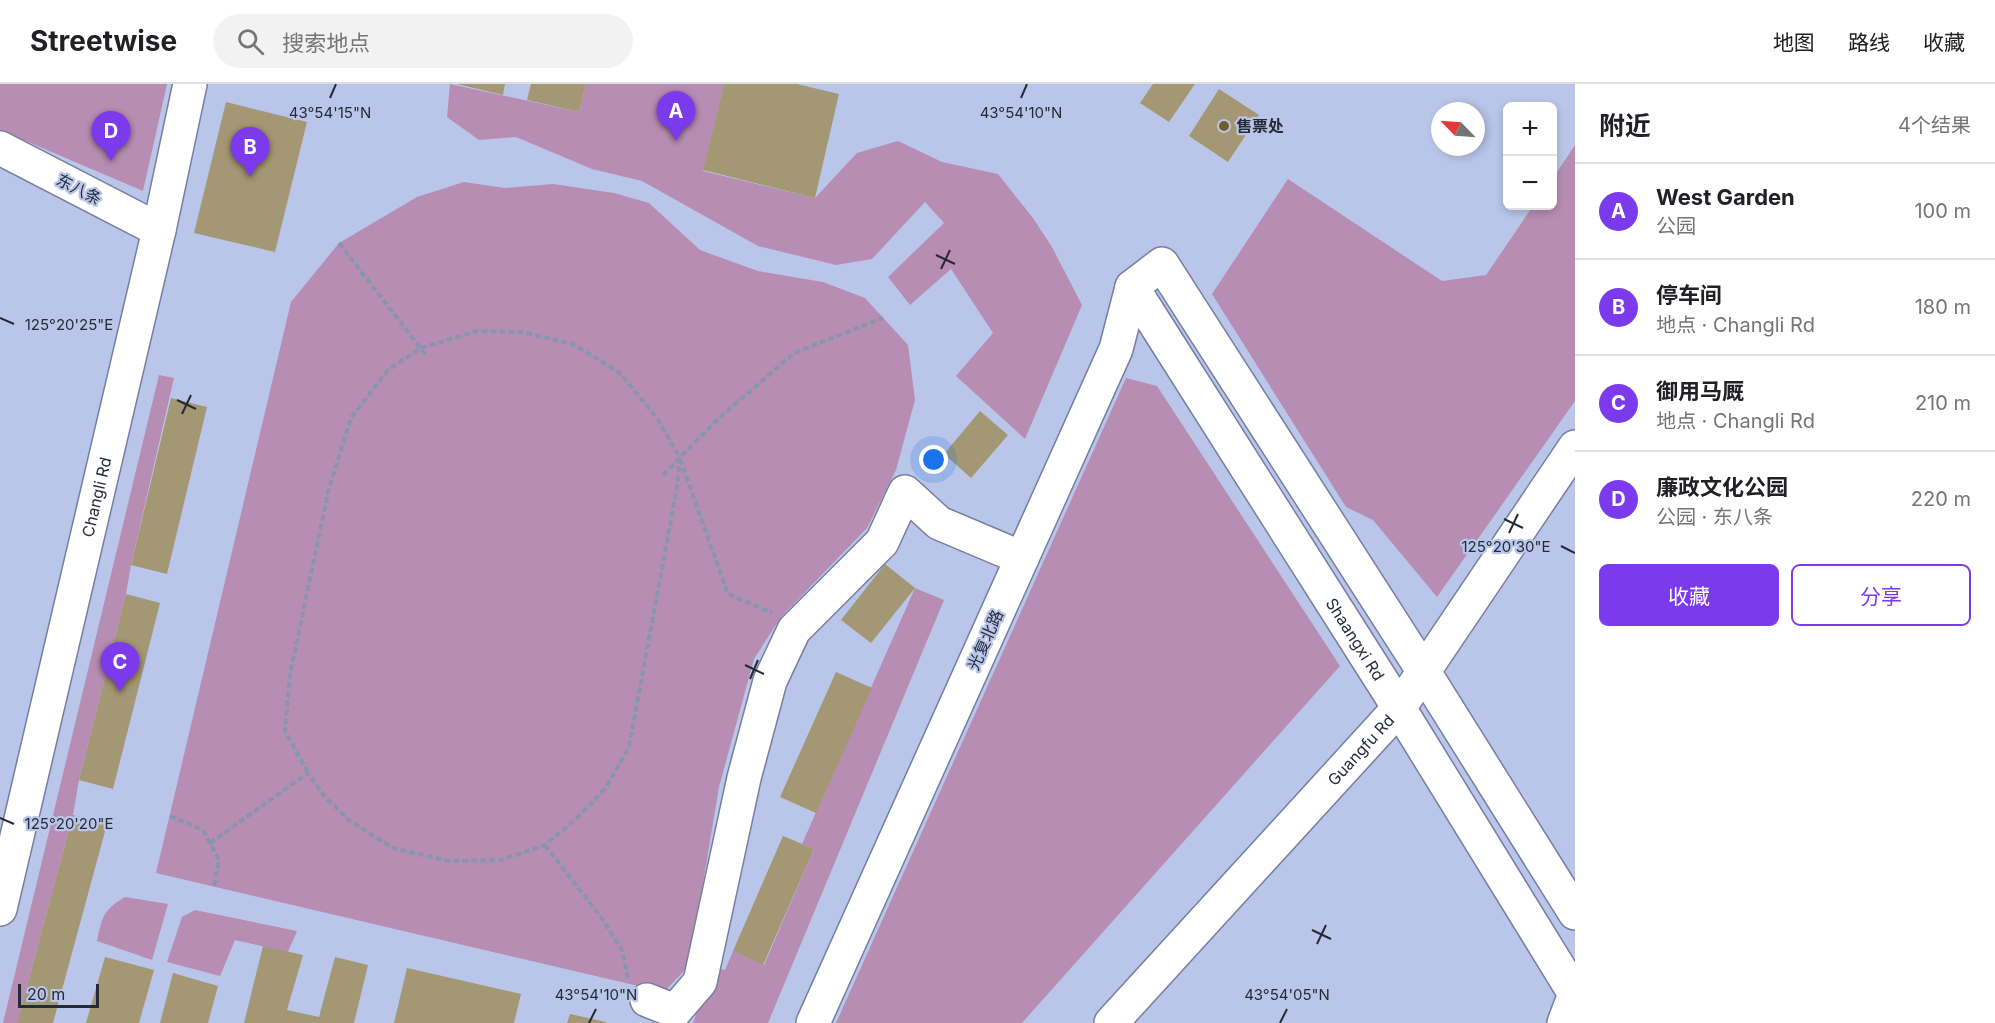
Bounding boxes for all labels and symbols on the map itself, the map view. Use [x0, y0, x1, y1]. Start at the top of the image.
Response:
pin: A [656, 92, 696, 141]
north arrow [1431, 102, 1485, 156]
text: 43°54'15"N [289, 103, 371, 122]
text: 43°54'10"N [980, 103, 1062, 122]
pin: D [92, 112, 130, 161]
place label: 售票处 [1236, 116, 1284, 136]
marker: 售票处 [1217, 119, 1231, 133]
pin: B [230, 128, 270, 177]
street label: 东八条 [53, 169, 105, 209]
text: 125°20'25"E [25, 315, 113, 334]
your location [919, 445, 948, 474]
street label: Changli Rd [77, 455, 115, 539]
text: 125°20'30"E [1461, 537, 1551, 556]
street label: Shaangxi Rd [1322, 594, 1389, 684]
street label: 光复北路 [963, 607, 1007, 673]
pin: C [100, 642, 140, 692]
street label: Guangfu Rd [1323, 710, 1398, 790]
text: 125°20'20"E [25, 814, 113, 833]
scale bar [18, 981, 99, 1008]
text: 43°54'10"N [555, 985, 637, 1004]
text: 43°54'05"N [1244, 985, 1330, 1004]

